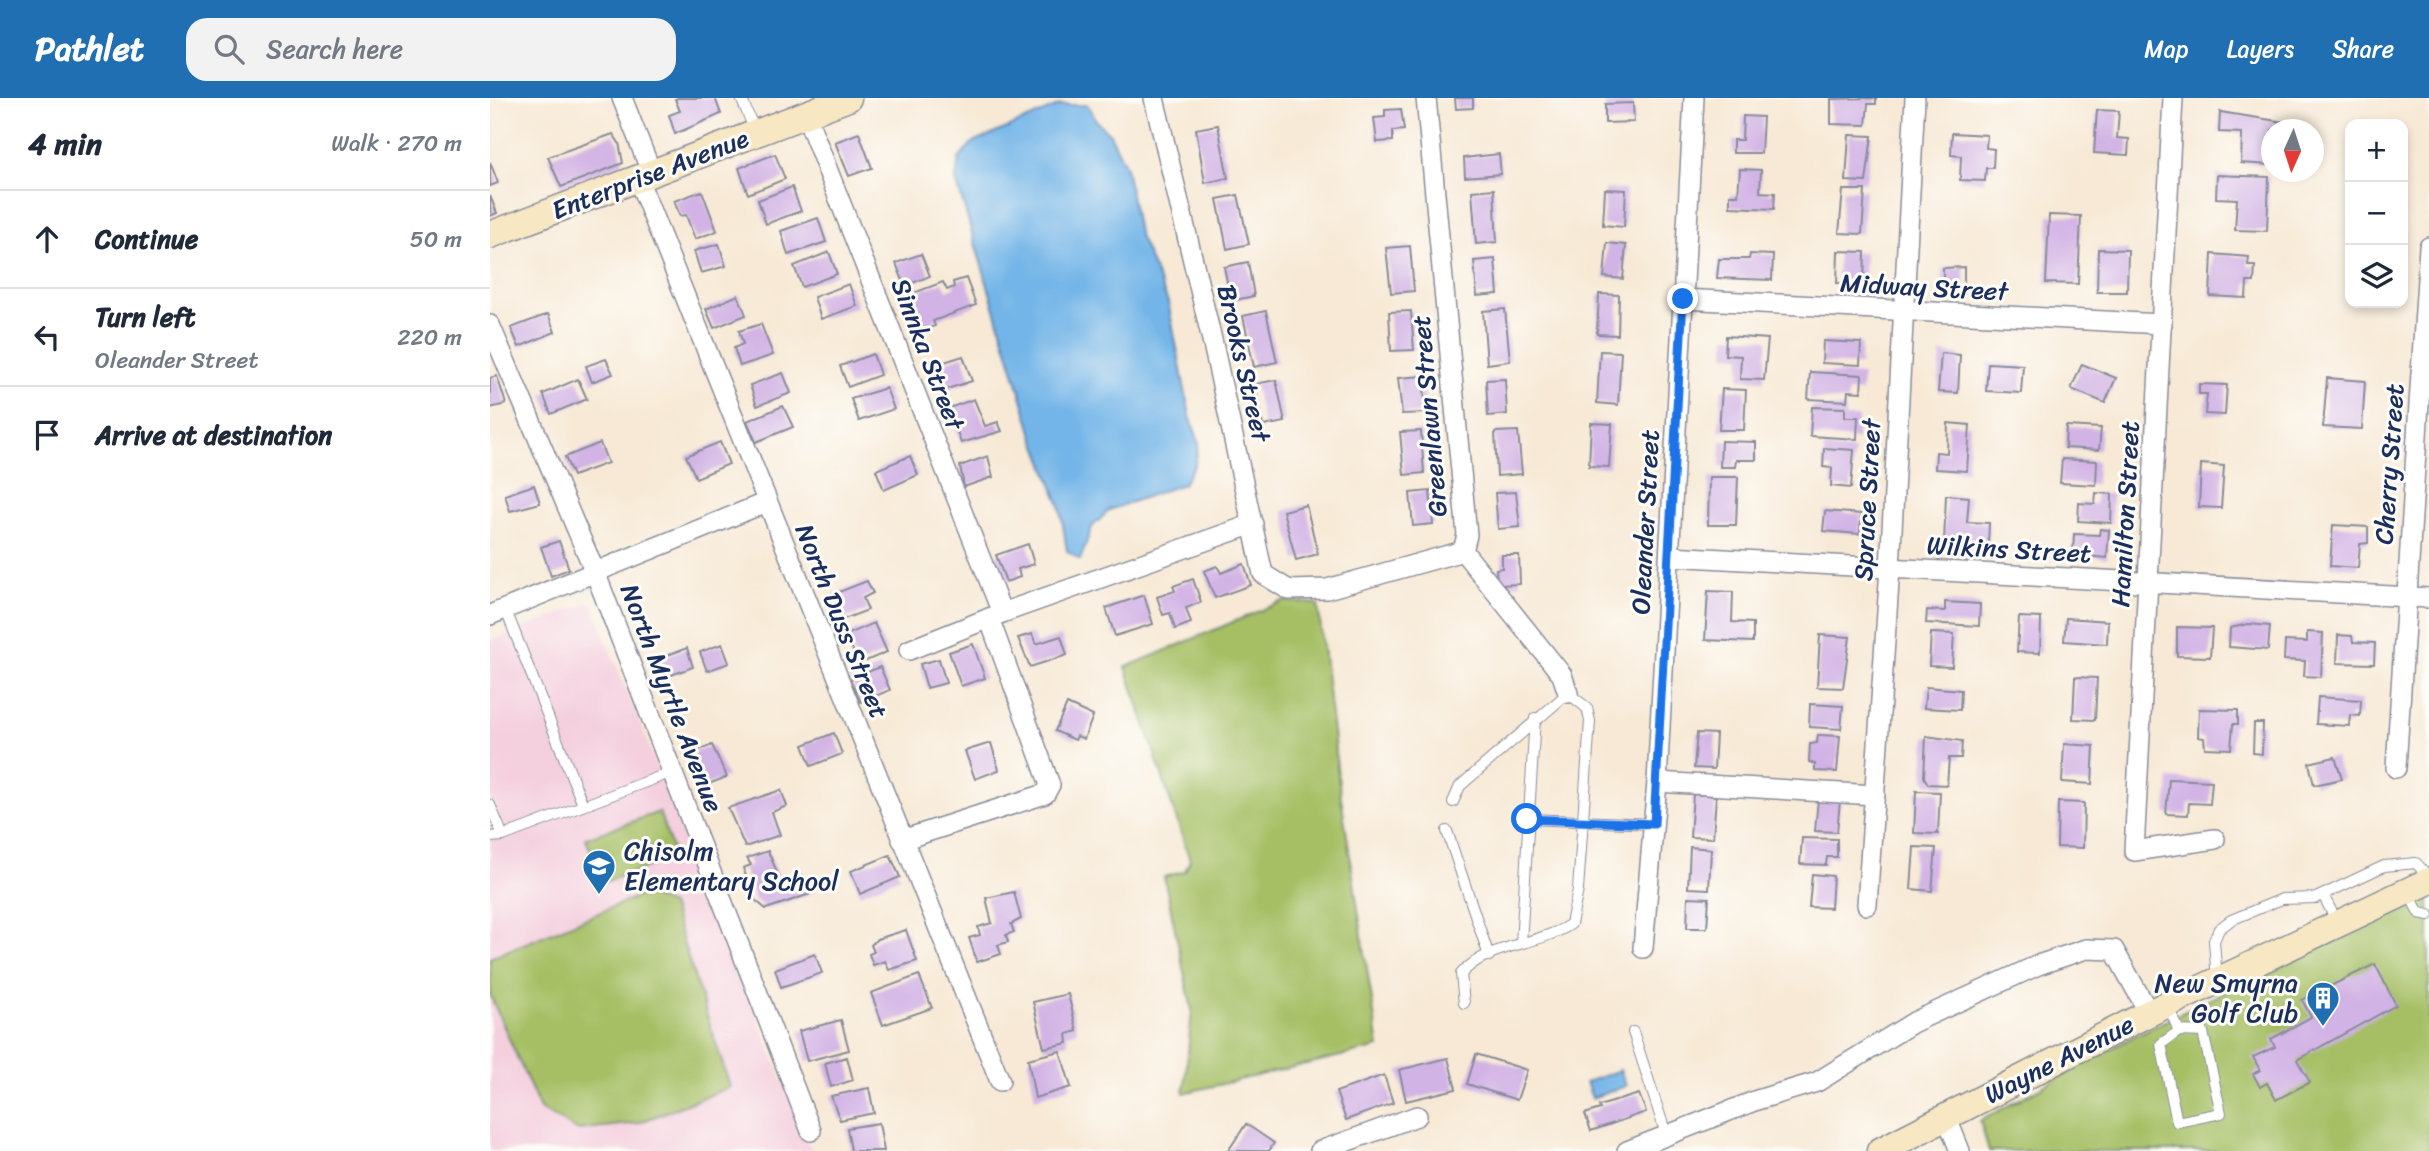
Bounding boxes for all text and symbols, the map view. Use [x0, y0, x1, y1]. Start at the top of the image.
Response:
search box [186, 18, 676, 81]
text: Pathlet [35, 20, 144, 78]
text: Search here [266, 26, 403, 72]
text: Map [2144, 28, 2189, 70]
text: Layers [2227, 28, 2294, 70]
text: Share [2332, 28, 2394, 70]
icon: search [210, 30, 248, 68]
street label: Enterprise Avenue [545, 115, 756, 233]
text: 4 min [28, 117, 102, 171]
north arrow [2261, 119, 2324, 182]
map controls [2345, 119, 2408, 308]
button: + [2345, 119, 2408, 182]
text: Walk · 270 m [331, 123, 462, 164]
button: − [2345, 182, 2408, 245]
text: Continue [95, 216, 198, 262]
text: 50 m [410, 219, 462, 260]
icon: ahead [28, 220, 66, 258]
button: layers [2345, 245, 2408, 308]
street label: Midway Street [1839, 260, 2011, 314]
street label: Sinnka Street [878, 271, 979, 438]
street label: Brooks Street [1204, 280, 1285, 448]
route end [1667, 283, 1698, 314]
text: Turn left [95, 294, 195, 340]
street label: Greenlawn Street [1397, 313, 1461, 519]
text: 220 m [397, 317, 462, 358]
icon: left [28, 318, 66, 356]
text: Oleander Street [95, 340, 258, 381]
street label: Cherry Street [2360, 382, 2418, 546]
text: Arrive at destination [95, 412, 332, 458]
icon: arrive [28, 416, 66, 454]
street label: Spruce Street [1840, 416, 1894, 582]
street label: Hamilton Street [2097, 420, 2153, 608]
street label: Oleander Street [1617, 429, 1673, 615]
street label: North Duss Street [782, 516, 902, 726]
street label: Wilkins Street [1925, 522, 2093, 576]
street label: North Myrtle Avenue [607, 577, 737, 819]
route start [1511, 803, 1542, 834]
place label: Chisolm Elementary School [624, 828, 839, 904]
school or university icon: Chisolm Elementary School [580, 847, 618, 896]
place label: New Smyrna Golf Club [2155, 960, 2298, 1036]
building icon: New Smyrna Golf Club [2304, 979, 2342, 1028]
street label: Wayne Avenue [1976, 1001, 2142, 1117]

